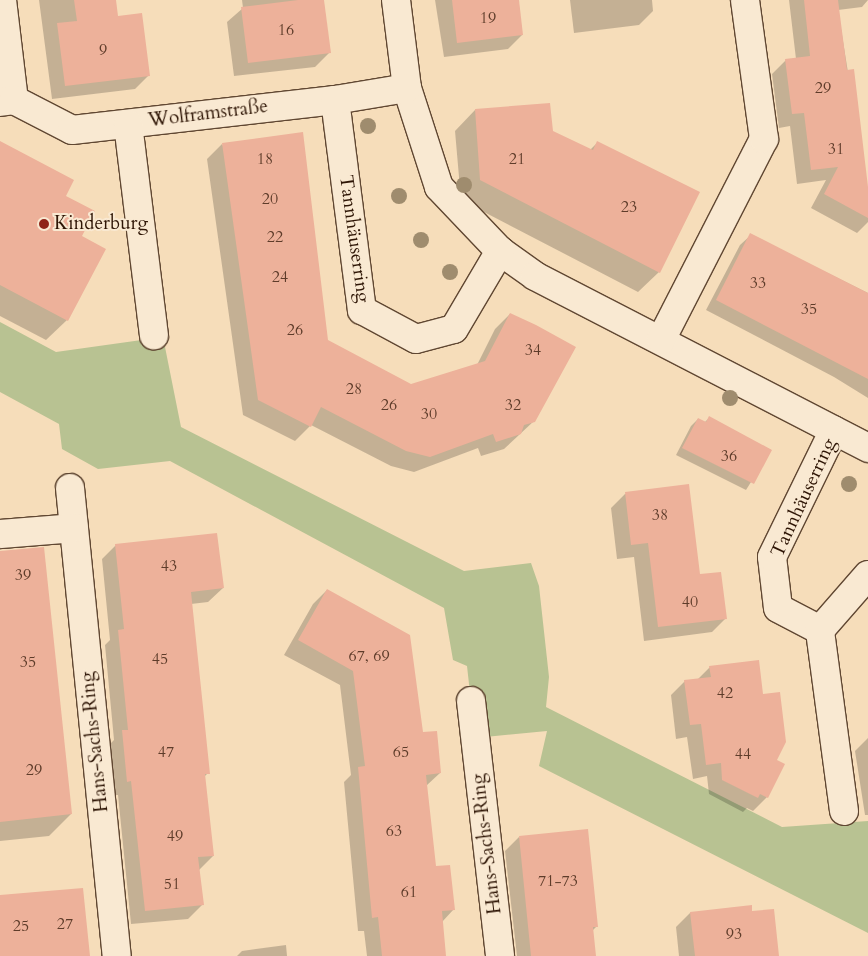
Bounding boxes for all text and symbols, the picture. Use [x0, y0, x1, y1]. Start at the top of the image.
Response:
house number: 19 [480, 8, 496, 28]
house number: 16 [278, 20, 294, 40]
house number: 9 [99, 40, 107, 60]
house number: 29 [815, 78, 831, 98]
street label: Wolframstraße [147, 95, 269, 133]
house number: 31 [828, 139, 844, 159]
house number: 18 [257, 149, 273, 169]
house number: 21 [509, 149, 525, 169]
street label: Tannhäuserring [334, 174, 374, 304]
house number: 20 [262, 189, 278, 209]
house number: 23 [621, 197, 637, 217]
place label: Kinderburg [54, 213, 148, 235]
marker: Kinderburg [38, 218, 50, 230]
house number: 22 [267, 227, 283, 247]
house number: 24 [272, 267, 288, 287]
house number: 33 [750, 273, 766, 293]
house number: 35 [801, 299, 817, 319]
house number: 26 [287, 320, 303, 340]
house number: 34 [525, 340, 541, 360]
house number: 28 [346, 379, 362, 399]
house number: 26 [381, 395, 397, 415]
house number: 32 [505, 395, 521, 415]
house number: 30 [421, 404, 437, 424]
street label: Tannhäuserring [766, 435, 842, 561]
house number: 36 [721, 446, 737, 466]
house number: 38 [652, 505, 668, 525]
house number: 43 [161, 556, 177, 576]
house number: 39 [15, 565, 31, 585]
house number: 40 [682, 592, 698, 612]
house number: 67, 69 [348, 646, 390, 666]
house number: 45 [152, 649, 168, 669]
house number: 35 [20, 652, 36, 672]
street label: Hans-Sachs-Ring [76, 671, 114, 813]
house number: 42 [717, 683, 733, 703]
house number: 47 [158, 742, 174, 762]
house number: 65 [393, 742, 409, 762]
house number: 44 [735, 744, 751, 764]
house number: 29 [26, 760, 42, 780]
street label: Hans-Sachs-Ring [467, 772, 507, 916]
house number: 63 [386, 821, 402, 841]
house number: 49 [167, 826, 183, 846]
house number: 71-73 [538, 871, 578, 891]
house number: 51 [164, 874, 180, 894]
house number: 61 [401, 882, 417, 902]
house number: 27 [57, 914, 73, 934]
house number: 25 [13, 916, 29, 936]
house number: 93 [726, 924, 742, 944]

